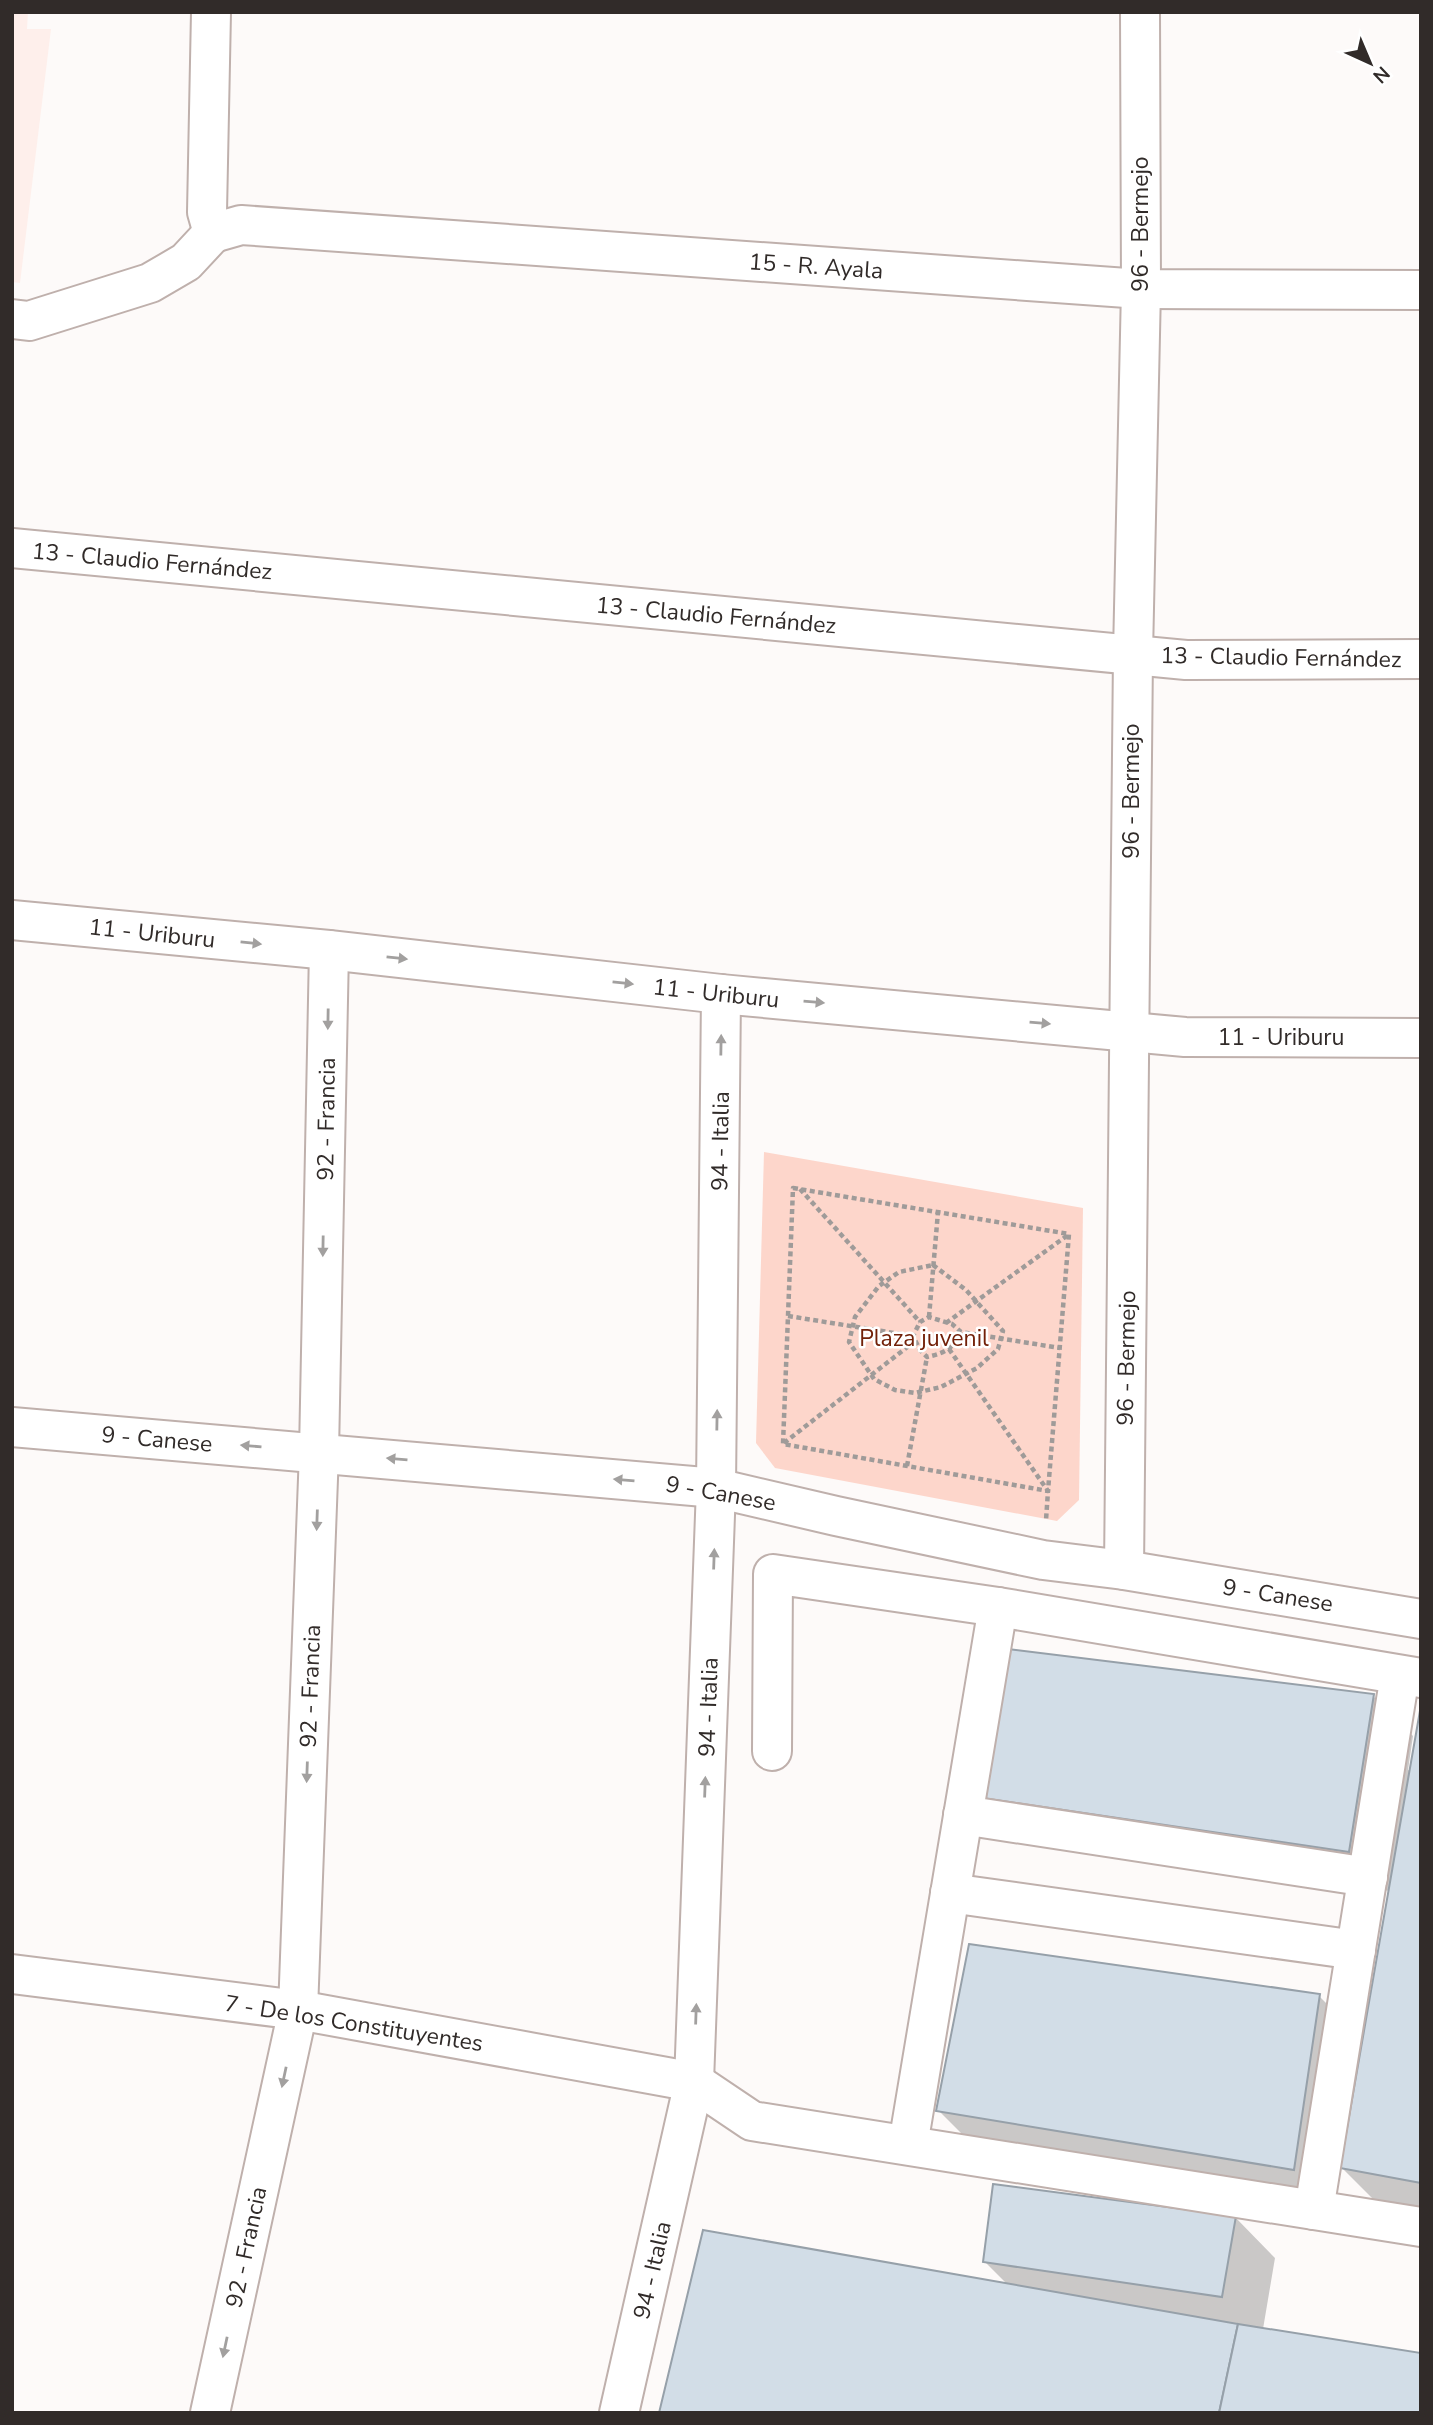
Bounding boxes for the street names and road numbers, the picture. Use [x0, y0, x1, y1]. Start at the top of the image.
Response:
street label: 96 - Bermejo [1125, 156, 1156, 292]
street label: 15 - R. Ayala [748, 246, 884, 287]
street label: 13 - Claudio Fernández [30, 536, 273, 587]
street label: 13 - Claudio Fernández [594, 590, 837, 641]
street label: 13 - Claudio Fernández [1160, 640, 1402, 675]
street label: 96 - Bermejo [1116, 723, 1147, 859]
street label: 11 - Uriburu [87, 911, 217, 956]
street label: 11 - Uriburu [651, 971, 781, 1016]
street label: 11 - Uriburu [1218, 1022, 1344, 1053]
street label: 92 - Francia [310, 1057, 343, 1181]
street label: 94 - Italia [704, 1091, 737, 1191]
street label: 96 - Bermejo [1110, 1290, 1143, 1426]
street label: 9 - Canese [100, 1419, 214, 1460]
street label: 9 - Canese [663, 1469, 778, 1518]
street label: 9 - Canese [1221, 1571, 1335, 1620]
street label: 92 - Francia [293, 1624, 328, 1748]
street label: 94 - Italia [691, 1657, 726, 1757]
street label: 7 - De los Constituyentes [223, 1988, 485, 2059]
street label: 92 - Francia [219, 2184, 274, 2311]
street label: 94 - Italia [626, 2218, 679, 2322]

